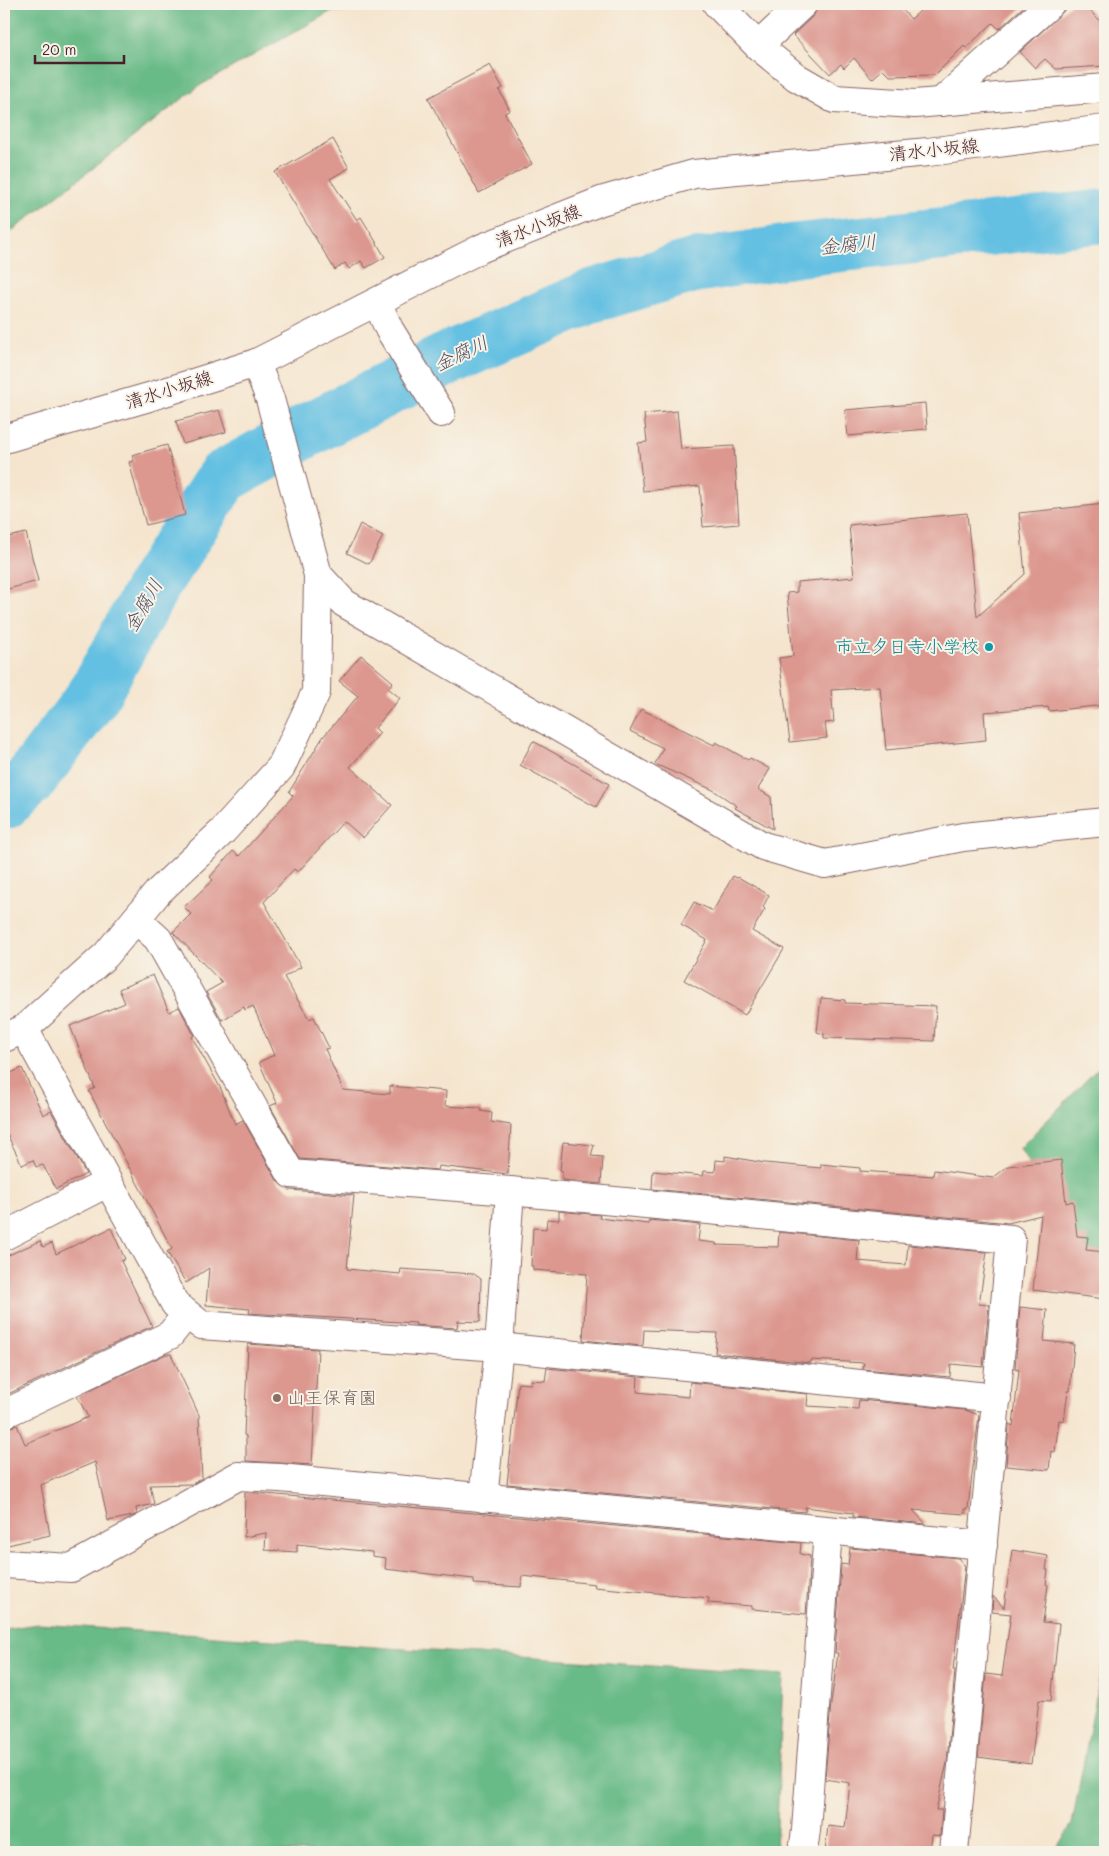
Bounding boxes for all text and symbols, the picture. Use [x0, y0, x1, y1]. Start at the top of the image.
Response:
scale bar [35, 32, 124, 64]
text: 20 m [42, 39, 76, 59]
street label: 清水小坂線 [888, 132, 980, 166]
street label: 清水小坂線 [491, 198, 584, 252]
water label: 金腐川 [818, 228, 878, 259]
water label: 金腐川 [430, 329, 492, 376]
street label: 清水小坂線 [122, 364, 215, 414]
water label: 金腐川 [117, 574, 168, 636]
place label: 市立夕日寺小学校 [835, 634, 979, 658]
marker: 市立夕日寺小学校 [983, 641, 995, 653]
place label: 山王保育園 [287, 1385, 377, 1409]
marker: 山王保育園 [271, 1392, 283, 1404]

